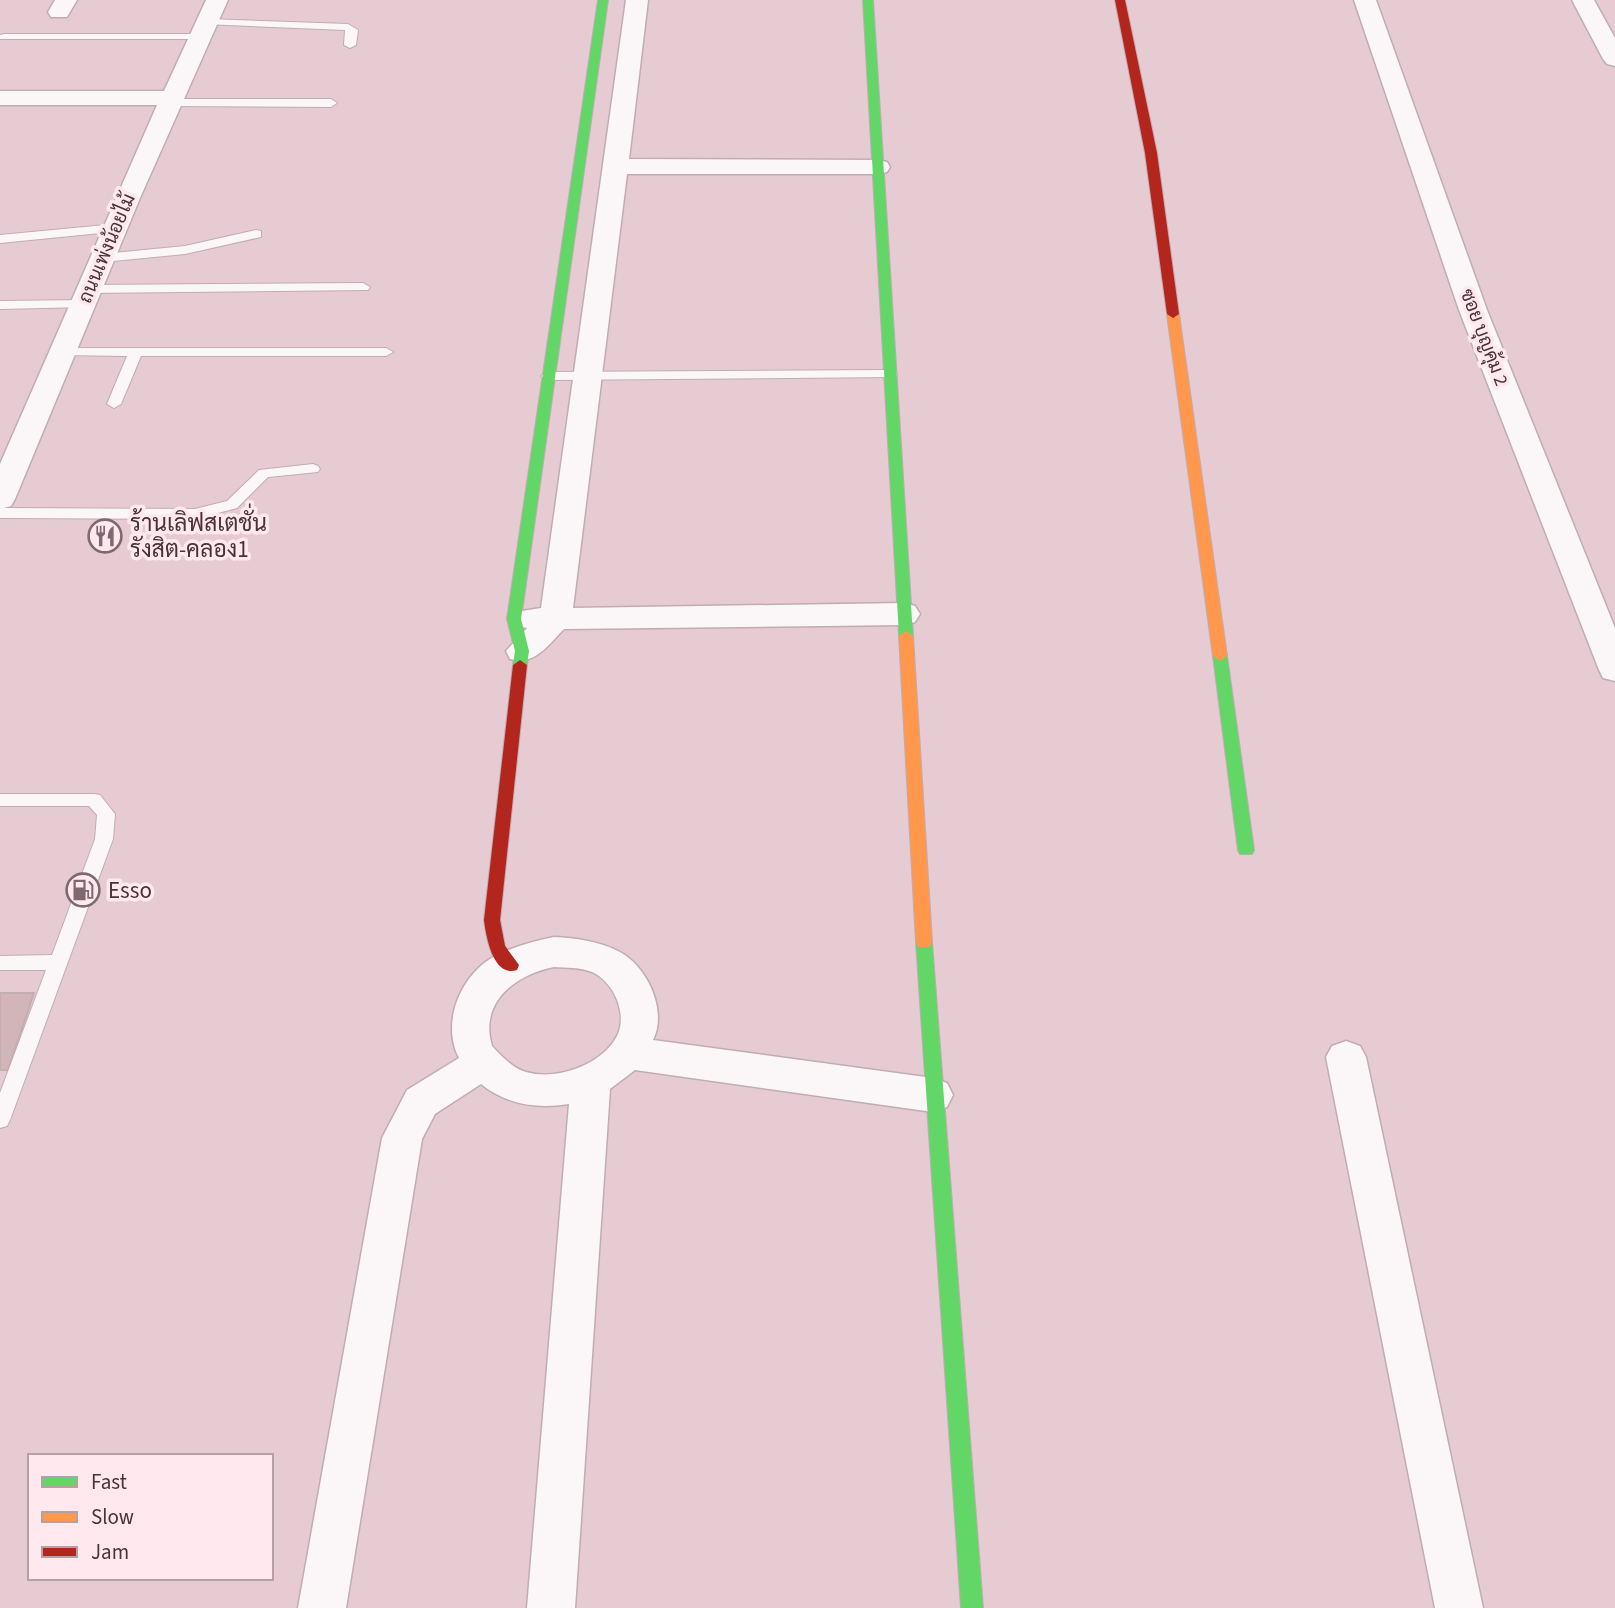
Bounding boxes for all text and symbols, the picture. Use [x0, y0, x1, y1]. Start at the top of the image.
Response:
street label: ถนนเพ่งน้อยไม้ [72, 189, 143, 308]
street label: ซอย บุญคุ้ม 2 [1453, 285, 1514, 390]
place label: ร้านเลิฟสเตชั่น รังสิต-คลอง1 [130, 503, 267, 566]
restaurant icon: ร้านเลิฟสเตชั่น รังสิต-คลอง1 [86, 517, 124, 555]
fuel station icon: Esso [64, 871, 102, 909]
place label: Esso [108, 874, 152, 907]
legend [28, 1454, 273, 1580]
text: Fast [91, 1467, 127, 1497]
text: Slow [91, 1502, 134, 1532]
text: Jam [91, 1537, 129, 1567]

